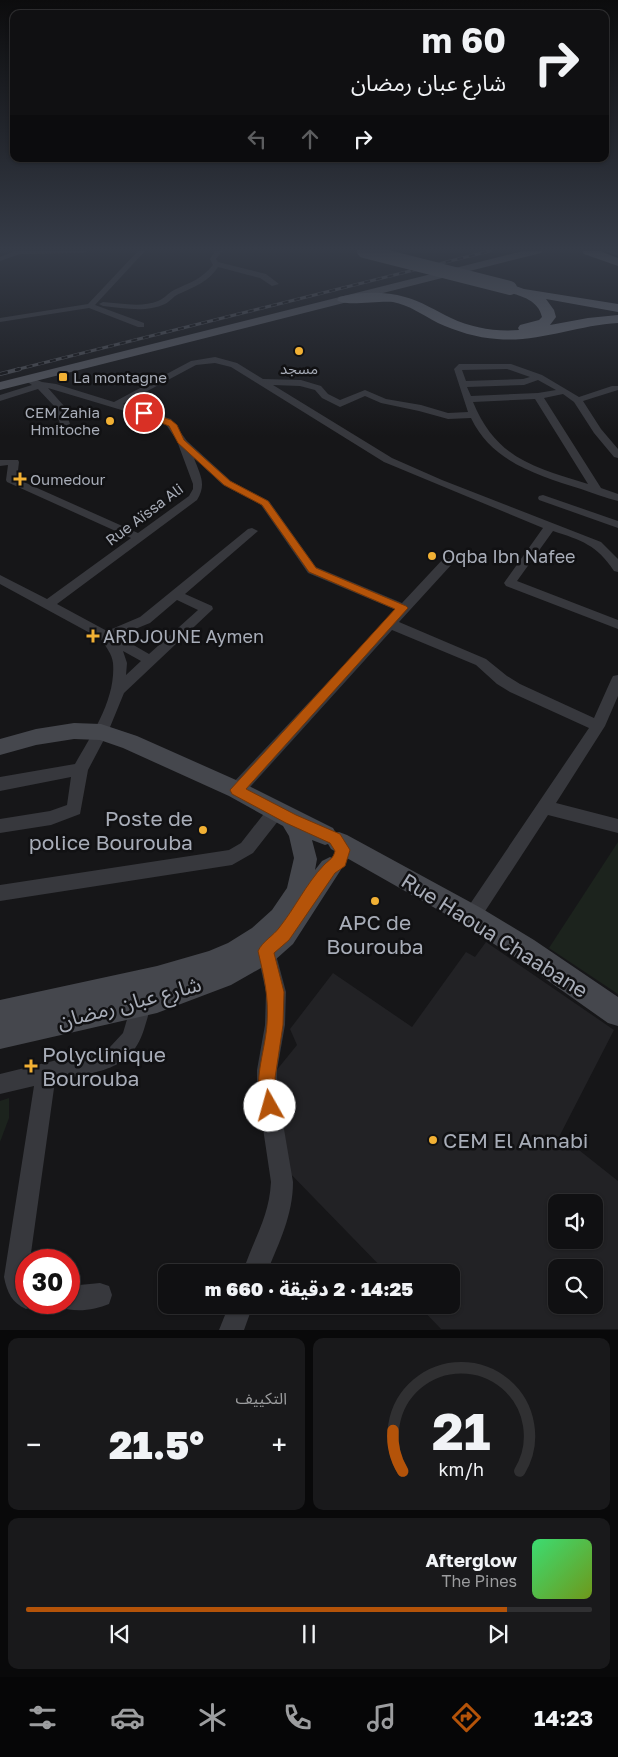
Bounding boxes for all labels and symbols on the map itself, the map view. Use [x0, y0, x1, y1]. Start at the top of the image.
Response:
marker: مسجد [293, 345, 305, 357]
place label: مسجد [280, 359, 318, 377]
place label: La montagne [73, 368, 167, 386]
marker: La montagne [57, 371, 69, 383]
pin [123, 392, 165, 434]
place label: CEM Zahia Hmitoche [25, 403, 100, 438]
marker: CEM Zahia Hmitoche [104, 415, 116, 427]
place label: Oumedour [30, 470, 105, 488]
marker: Oumedour [14, 473, 26, 485]
street label: Rue Aïssa Ali [102, 479, 186, 549]
place label: Oqba Ibn Nafee [442, 545, 576, 567]
marker: Oqba Ibn Nafee [426, 550, 438, 562]
place label: ARDJOUNE Aymen [103, 625, 264, 647]
marker: ARDJOUNE Aymen [87, 630, 99, 642]
place label: Poste de police Bourouba [29, 805, 193, 855]
marker: Poste de police Bourouba [197, 824, 209, 836]
street label: Rue Haoua Chaabane [397, 867, 593, 1003]
marker: APC de Bourouba [369, 895, 381, 907]
place label: APC de Bourouba [326, 909, 424, 959]
street label: شارع عبان رمضان [54, 970, 205, 1037]
place label: Polyclinique Bourouba [42, 1041, 166, 1091]
marker: Polyclinique Bourouba [24, 1059, 38, 1073]
position arrow [243, 1079, 295, 1131]
place label: CEM El Annabi [443, 1127, 589, 1153]
marker: CEM El Annabi [427, 1134, 439, 1146]
speed limit sign: 30 [15, 1249, 80, 1314]

